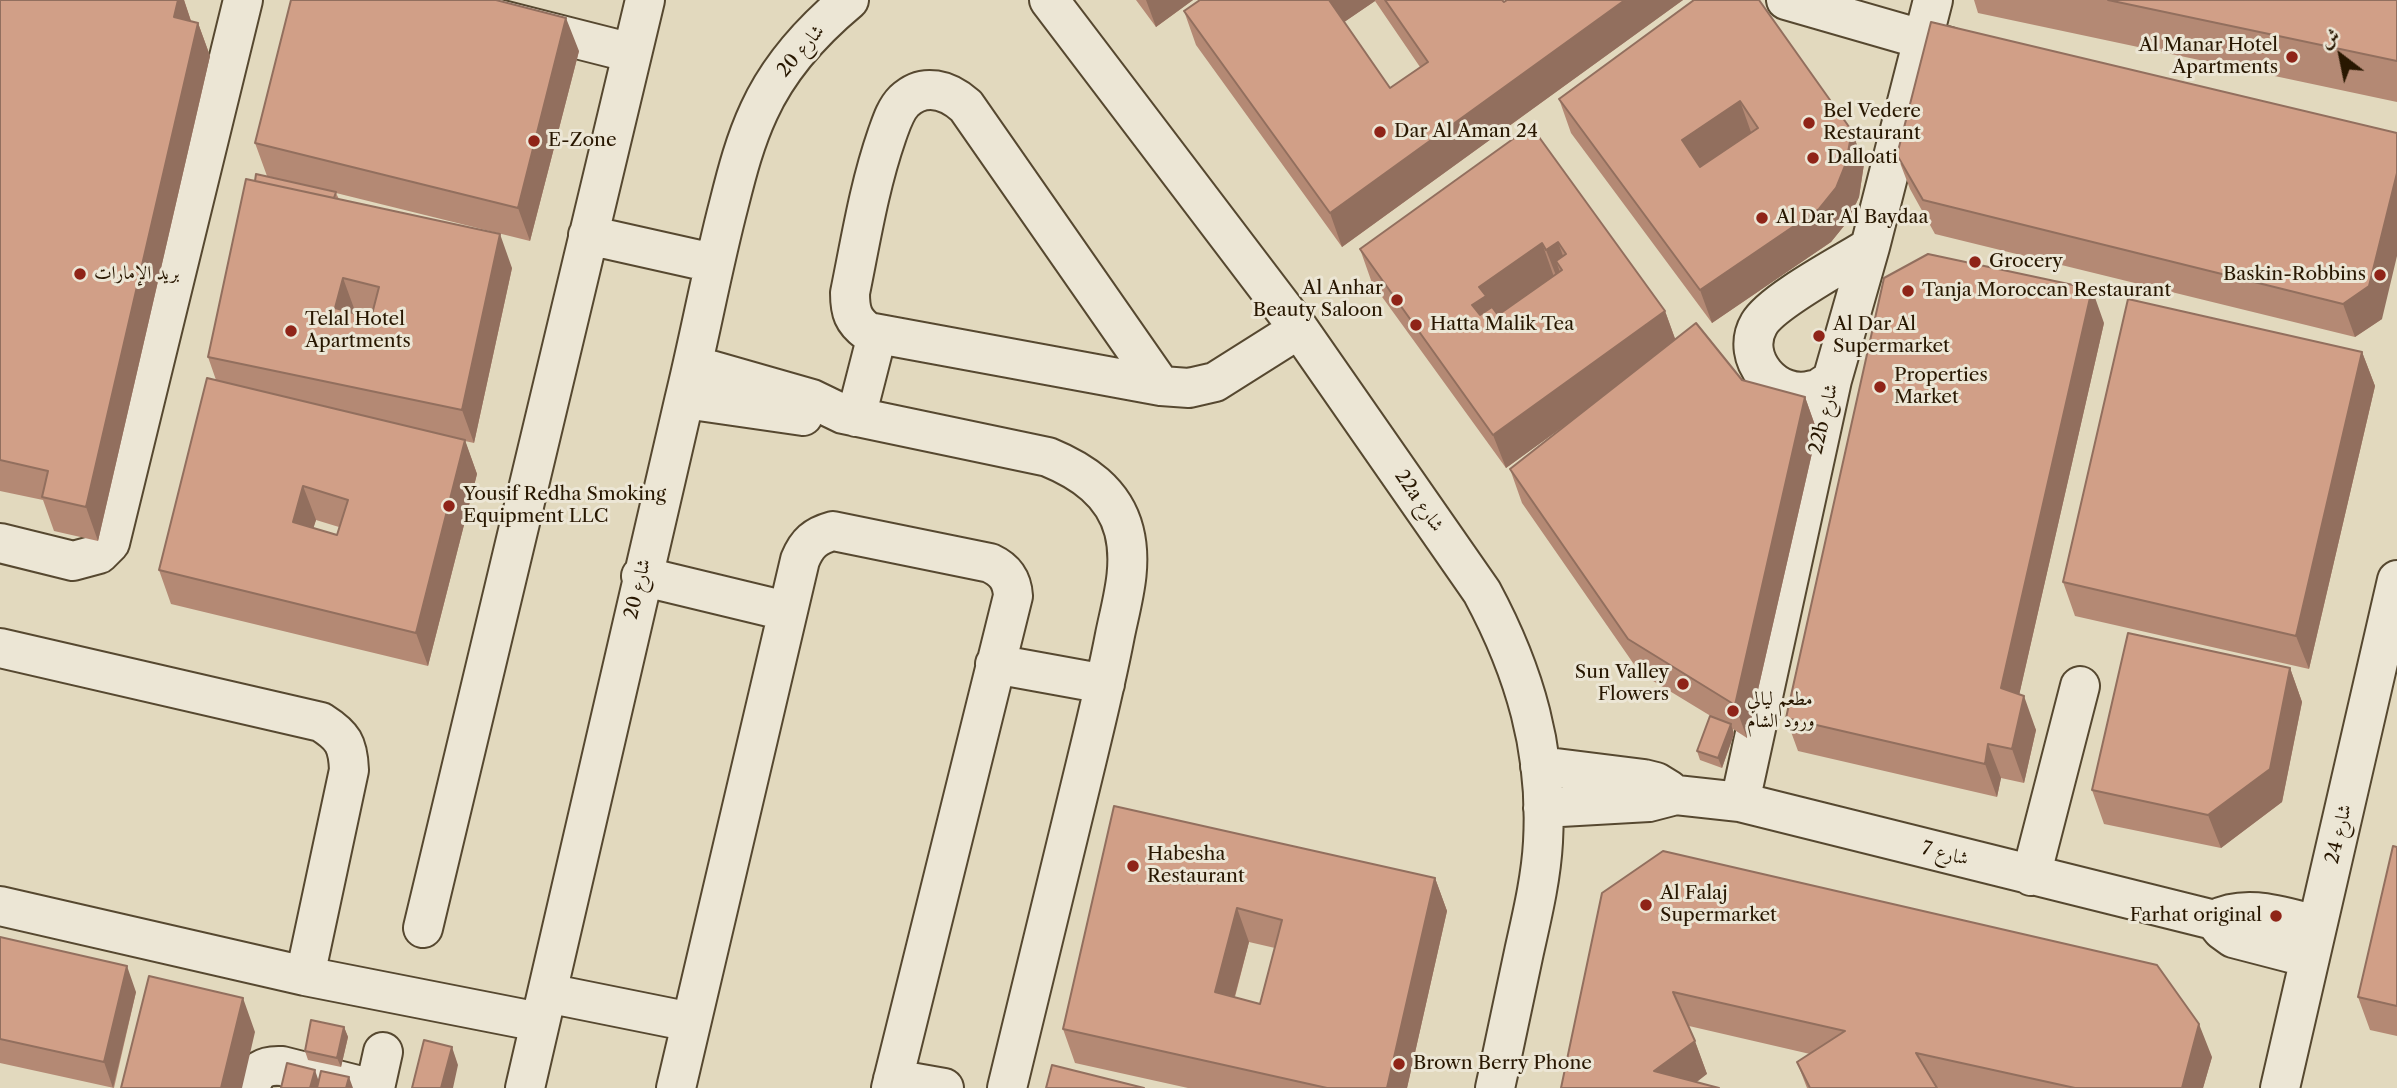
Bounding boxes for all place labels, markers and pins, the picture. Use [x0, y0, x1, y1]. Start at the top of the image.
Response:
place label: Al Manar Hotel Apartments [2139, 35, 2278, 79]
marker: Al Manar Hotel Apartments [2284, 49, 2300, 65]
place label: Bel Vedere Restaurant [1823, 101, 1921, 145]
marker: Bel Vedere Restaurant [1801, 115, 1817, 131]
place label: Dar Al Aman 24 [1394, 121, 1538, 143]
marker: Dar Al Aman 24 [1372, 124, 1388, 140]
place label: E-Zone [548, 130, 617, 152]
marker: E-Zone [526, 133, 542, 149]
place label: Dalloati [1827, 147, 1898, 169]
marker: Dalloati [1805, 150, 1821, 166]
place label: Al Dar Al Baydaa [1776, 207, 1929, 229]
marker: Al Dar Al Baydaa [1754, 210, 1770, 226]
place label: Grocery [1989, 251, 2063, 273]
marker: Grocery [1967, 254, 1983, 270]
place label: بريد الإمارات [94, 263, 179, 285]
place label: Baskin-Robbins [2223, 264, 2366, 286]
marker: بريد الإمارات [72, 266, 88, 282]
marker: Baskin-Robbins [2372, 267, 2388, 283]
place label: Al Anhar Beauty Saloon [1253, 278, 1383, 322]
place label: Tanja Moroccan Restaurant [1922, 280, 2171, 302]
marker: Tanja Moroccan Restaurant [1900, 283, 1916, 299]
marker: Al Anhar Beauty Saloon [1389, 292, 1405, 308]
place label: Telal Hotel Apartments [305, 309, 411, 353]
place label: Hatta Malik Tea [1430, 314, 1574, 336]
place label: Al Dar Al Supermarket [1833, 314, 1950, 358]
marker: Hatta Malik Tea [1408, 317, 1424, 333]
marker: Telal Hotel Apartments [283, 323, 299, 339]
marker: Al Dar Al Supermarket [1811, 328, 1827, 344]
place label: Properties Market [1894, 365, 1988, 409]
marker: Properties Market [1872, 379, 1888, 395]
place label: Yousif Redha Smoking Equipment LLC [463, 484, 666, 528]
marker: Yousif Redha Smoking Equipment LLC [441, 498, 457, 514]
place label: Sun Valley Flowers [1575, 662, 1669, 706]
marker: Sun Valley Flowers [1675, 676, 1691, 692]
place label: مطعم ليالي ورود الشام [1747, 689, 1815, 733]
marker: مطعم ليالي ورود الشام [1725, 703, 1741, 719]
place label: Habesha Restaurant [1147, 844, 1245, 888]
marker: Habesha Restaurant [1125, 858, 1141, 874]
place label: Al Falaj Supermarket [1660, 883, 1777, 927]
marker: Al Falaj Supermarket [1638, 897, 1654, 913]
place label: Farhat original [2130, 905, 2262, 927]
marker: Farhat original [2268, 908, 2284, 924]
place label: Brown Berry Phone [1413, 1053, 1592, 1075]
marker: Brown Berry Phone [1391, 1056, 1407, 1072]

